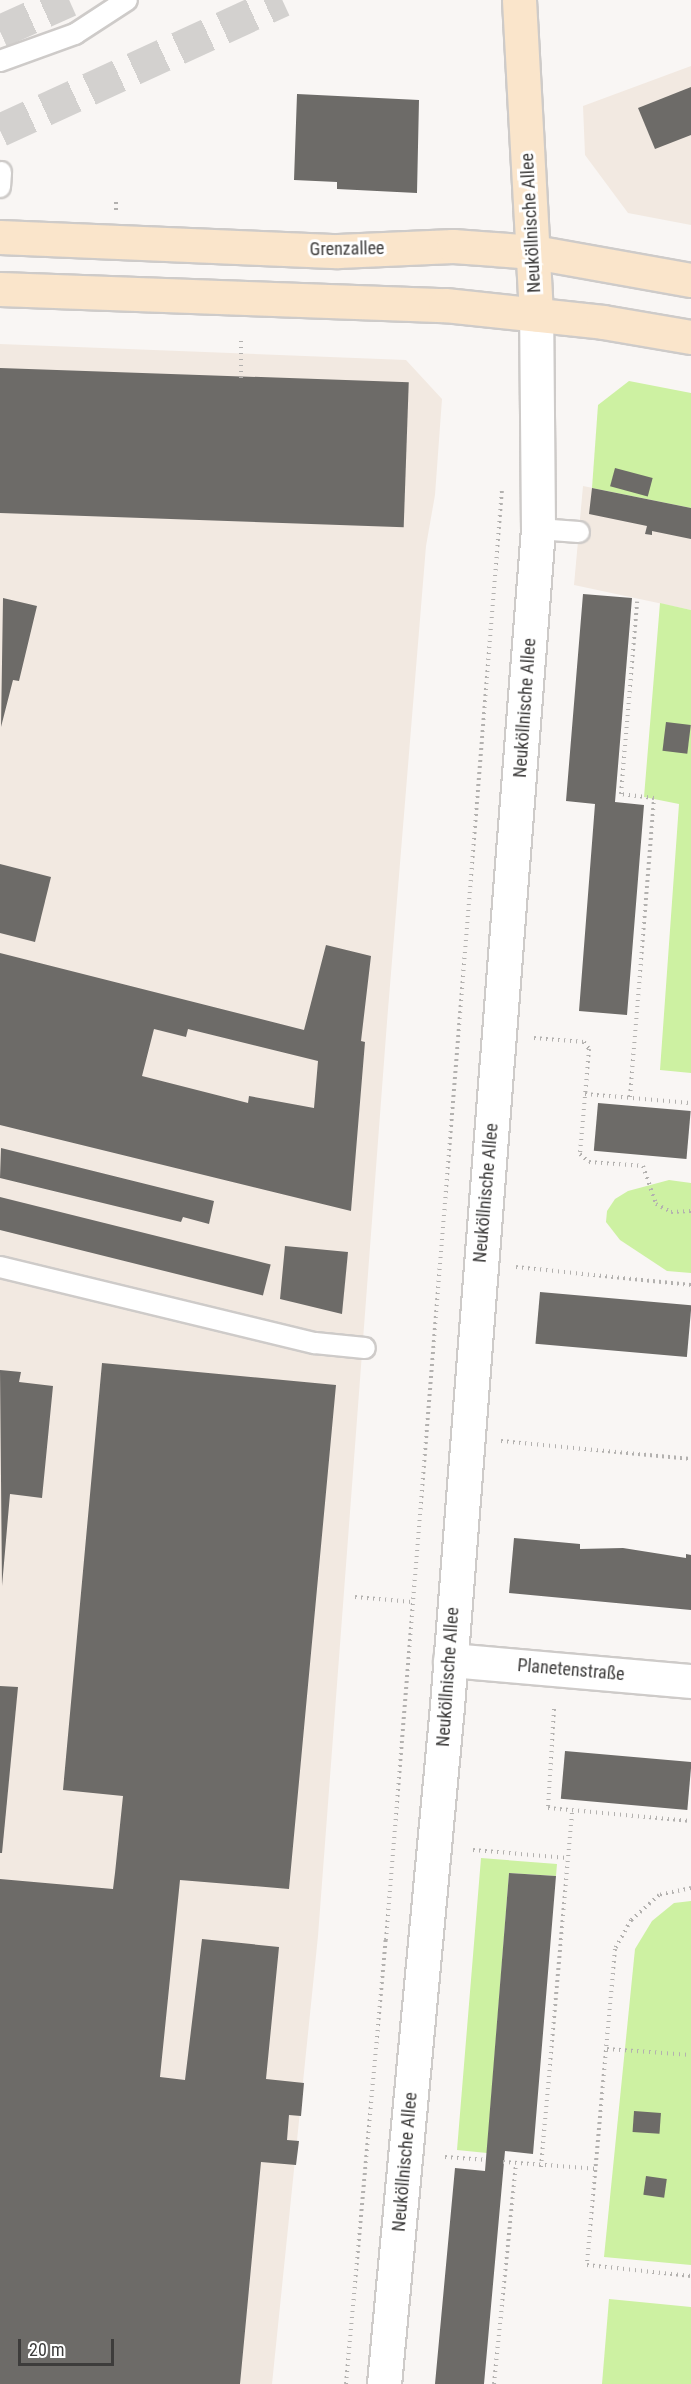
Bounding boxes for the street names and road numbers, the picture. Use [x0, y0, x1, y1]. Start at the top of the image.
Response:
street label: Neuköllnische Allee [517, 153, 545, 293]
street label: Grenzallee [309, 238, 385, 260]
street label: Neuköllnische Allee [509, 637, 541, 779]
street label: Neuköllnische Allee [469, 1122, 503, 1264]
street label: Neuköllnische Allee [432, 1606, 464, 1748]
street label: Planetenstraße [517, 1655, 625, 1685]
street label: Neuköllnische Allee [388, 2091, 422, 2233]

